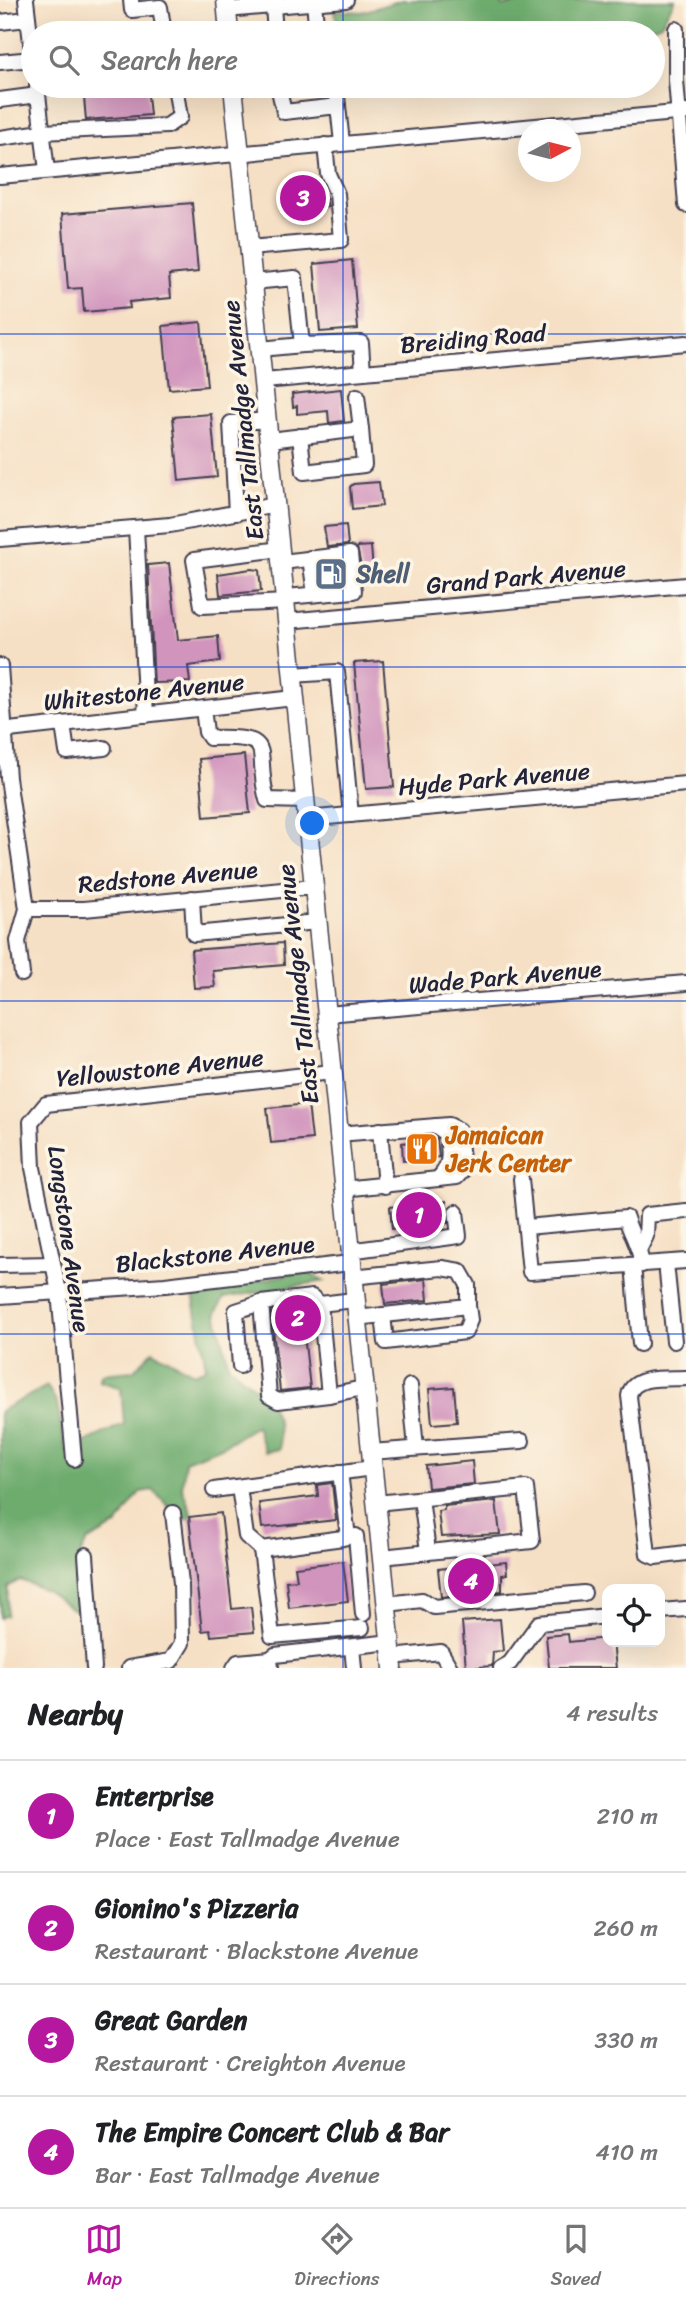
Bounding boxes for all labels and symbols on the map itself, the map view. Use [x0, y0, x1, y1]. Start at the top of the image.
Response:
north arrow [518, 119, 581, 182]
pin: 3 [280, 172, 326, 224]
street label: East Tallmadge Avenue [210, 298, 276, 542]
street label: Breiding Road [398, 312, 549, 366]
street label: Grand Park Avenue [424, 547, 628, 607]
place label: Shell [355, 553, 411, 595]
fuel station icon: Shell [312, 555, 350, 593]
street label: Whitestone Avenue [42, 661, 246, 723]
street label: Hyde Park Avenue [396, 750, 592, 808]
your location [295, 806, 329, 840]
street label: Redstone Avenue [77, 848, 260, 906]
street label: East Tallmadge Avenue [265, 862, 331, 1106]
street label: Wade Park Avenue [407, 948, 604, 1006]
street label: Yellowstone Avenue [54, 1036, 266, 1100]
place label: Jamaican Jerk Center [444, 1114, 573, 1184]
restaurant icon: Jamaican Jerk Center [403, 1130, 441, 1168]
street label: Longstone Avenue [35, 1143, 103, 1336]
pin: 1 [396, 1189, 442, 1241]
street label: Blackstone Avenue [113, 1223, 317, 1285]
pin: 2 [275, 1292, 321, 1344]
pin: 4 [448, 1555, 494, 1607]

